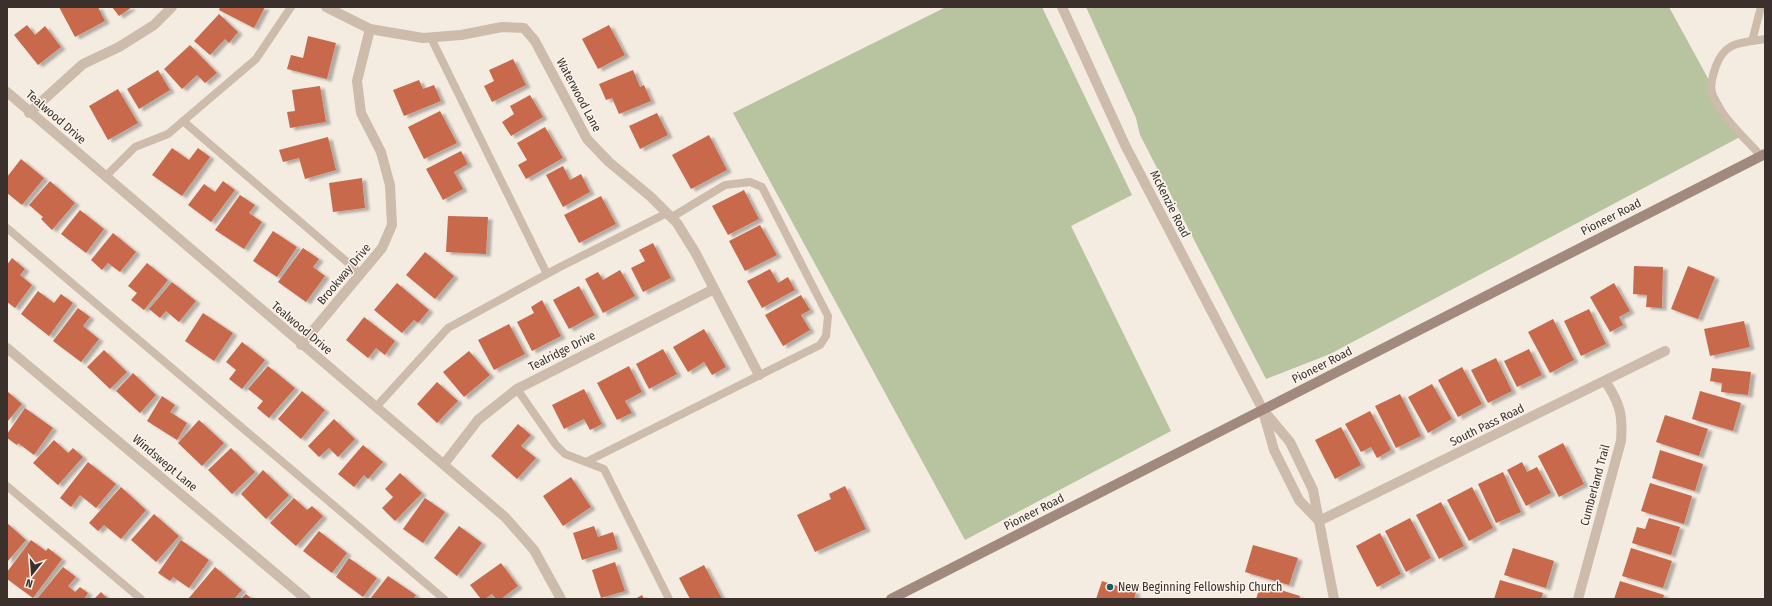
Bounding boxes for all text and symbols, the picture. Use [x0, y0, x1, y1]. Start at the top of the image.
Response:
street label: Waterwood Lane [554, 56, 604, 134]
street label: Tealwood Drive [23, 87, 89, 147]
street label: McKenzie Road [1147, 168, 1193, 240]
street label: Pioneer Road [1579, 196, 1643, 238]
street label: Brookway Drive [314, 240, 374, 307]
street label: Tealwood Drive [269, 299, 335, 357]
street label: Tealridge Drive [526, 328, 598, 374]
street label: Pioneer Road [1290, 344, 1354, 386]
street label: South Pass Road [1448, 401, 1526, 449]
street label: Windswept Lane [130, 432, 200, 494]
street label: Cumberland Trail [1577, 443, 1613, 527]
street label: Pioneer Road [1002, 491, 1066, 533]
north arrow [12, 554, 52, 594]
text: N [24, 576, 34, 590]
place label: New Beginning Fellowship Church [1118, 580, 1282, 594]
marker: New Beginning Fellowship Church [1105, 582, 1115, 592]

